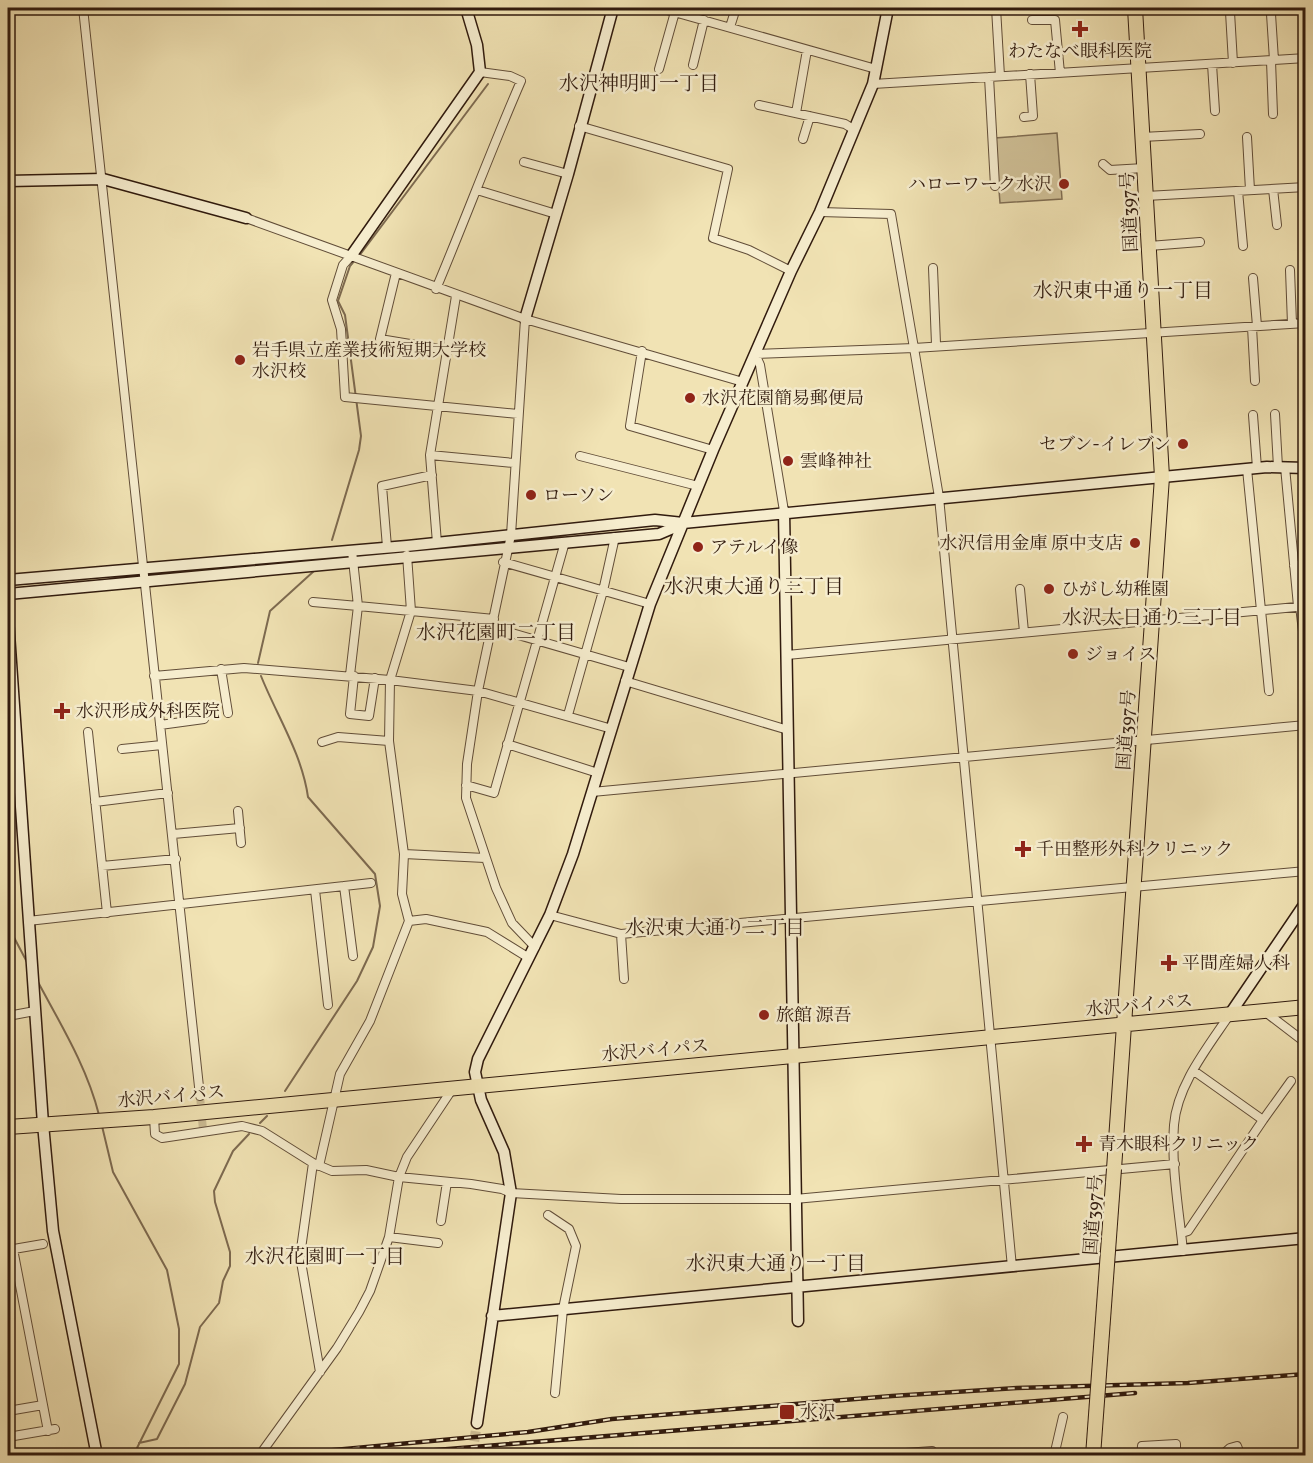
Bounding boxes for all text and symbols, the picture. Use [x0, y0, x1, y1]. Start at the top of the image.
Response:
marker: わたなべ眼科医院 [1071, 20, 1089, 38]
place label: わたなべ眼科医院 [1008, 40, 1152, 65]
district label: 水沢神明町一丁目 [559, 71, 719, 99]
street label: 国道397号 [1116, 171, 1145, 253]
place label: ハローワーク水沢 [908, 173, 1052, 198]
marker: ハローワーク水沢 [1057, 177, 1071, 191]
district label: 水沢東中通り一丁目 [1033, 278, 1213, 306]
place label: 岩手県立産業技術短期大学校 水沢校 [252, 339, 486, 385]
marker: 岩手県立産業技術短期大学校 水沢校 [233, 353, 247, 367]
place label: 水沢花園簡易郵便局 [702, 387, 864, 412]
marker: 水沢花園簡易郵便局 [683, 391, 697, 405]
place label: セブン-イレブン [1039, 433, 1171, 458]
marker: セブン-イレブン [1176, 437, 1190, 451]
place label: 雲峰神社 [800, 450, 872, 475]
marker: 雲峰神社 [781, 454, 795, 468]
place label: ローソン [543, 484, 614, 509]
marker: ローソン [524, 488, 538, 502]
place label: 水沢信用金庫 原中支店 [939, 532, 1123, 557]
place label: アテルイ像 [710, 536, 798, 561]
marker: 水沢信用金庫 原中支店 [1128, 536, 1142, 550]
marker: アテルイ像 [691, 540, 705, 554]
district label: 水沢東大通り三丁目 [664, 574, 844, 602]
place label: ひがし幼稚園 [1061, 578, 1169, 603]
marker: ひがし幼稚園 [1042, 582, 1056, 596]
district label: 水沢太日通り三丁目 [1062, 605, 1242, 633]
district label: 水沢花園町二丁目 [416, 620, 576, 648]
place label: ジョイス [1085, 643, 1156, 668]
marker: ジョイス [1066, 647, 1080, 661]
street label: 国道397号 [1112, 689, 1143, 771]
place label: 水沢形成外科医院 [76, 700, 220, 725]
marker: 水沢形成外科医院 [53, 702, 71, 720]
place label: 千田整形外科クリニック [1036, 838, 1233, 863]
marker: 千田整形外科クリニック [1014, 840, 1032, 858]
district label: 水沢東大通り二丁目 [625, 915, 805, 943]
place label: 平間産婦人科 [1182, 952, 1290, 977]
marker: 平間産婦人科 [1160, 954, 1178, 972]
street label: 水沢バイパス [1084, 989, 1194, 1024]
place label: 旅館 源吾 [776, 1004, 852, 1029]
marker: 旅館 源吾 [757, 1008, 771, 1022]
street label: 水沢バイパス [600, 1034, 710, 1069]
street label: 水沢バイパス [116, 1080, 226, 1115]
place label: 青木眼科クリニック [1098, 1133, 1259, 1158]
marker: 青木眼科クリニック [1075, 1135, 1093, 1153]
street label: 国道397号 [1079, 1174, 1110, 1256]
district label: 水沢花園町一丁目 [245, 1244, 405, 1272]
district label: 水沢東大通り一丁目 [686, 1251, 866, 1279]
place label: 水沢 [800, 1401, 836, 1426]
marker: 水沢 [778, 1403, 796, 1421]

